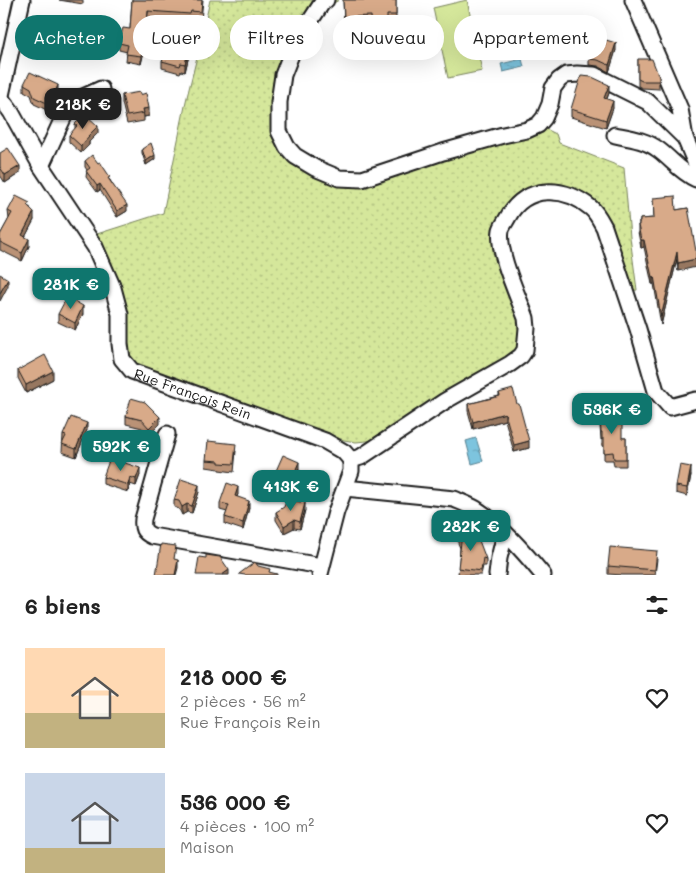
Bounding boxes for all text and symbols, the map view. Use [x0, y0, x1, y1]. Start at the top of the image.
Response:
chip: Acheter [15, 15, 123, 60]
chip: Louer [133, 15, 220, 60]
chip: Filtres [230, 15, 323, 60]
chip: Nouveau [333, 15, 444, 60]
chip: Appartement [454, 15, 607, 60]
pin: 218K € [42, 88, 124, 130]
text: 218K € [55, 93, 111, 114]
pin: 281K € [30, 268, 112, 310]
text: 281K € [43, 273, 99, 294]
street label: Rue François Rein [132, 363, 254, 423]
pin: 536K € [571, 392, 653, 435]
text: 536K € [583, 398, 641, 419]
pin: 592K € [80, 430, 162, 472]
text: 592K € [92, 435, 150, 456]
pin: 413K € [250, 470, 332, 512]
text: 413K € [263, 475, 319, 496]
pin: 282K € [430, 510, 512, 552]
text: 282K € [442, 515, 500, 536]
icon: filters [643, 591, 671, 619]
text: 6 biens [25, 592, 101, 619]
text: 218 000 € [180, 663, 287, 690]
icon: home [65, 668, 125, 728]
icon: heart [643, 684, 671, 712]
text: 2 pièces · 56 m² [180, 690, 306, 711]
text: Rue François Rein [180, 711, 320, 732]
text: 536 000 € [180, 788, 290, 815]
icon: home [65, 793, 125, 853]
icon: heart [643, 809, 671, 837]
text: 4 pièces · 100 m² [180, 815, 314, 836]
text: Maison [180, 836, 234, 857]

